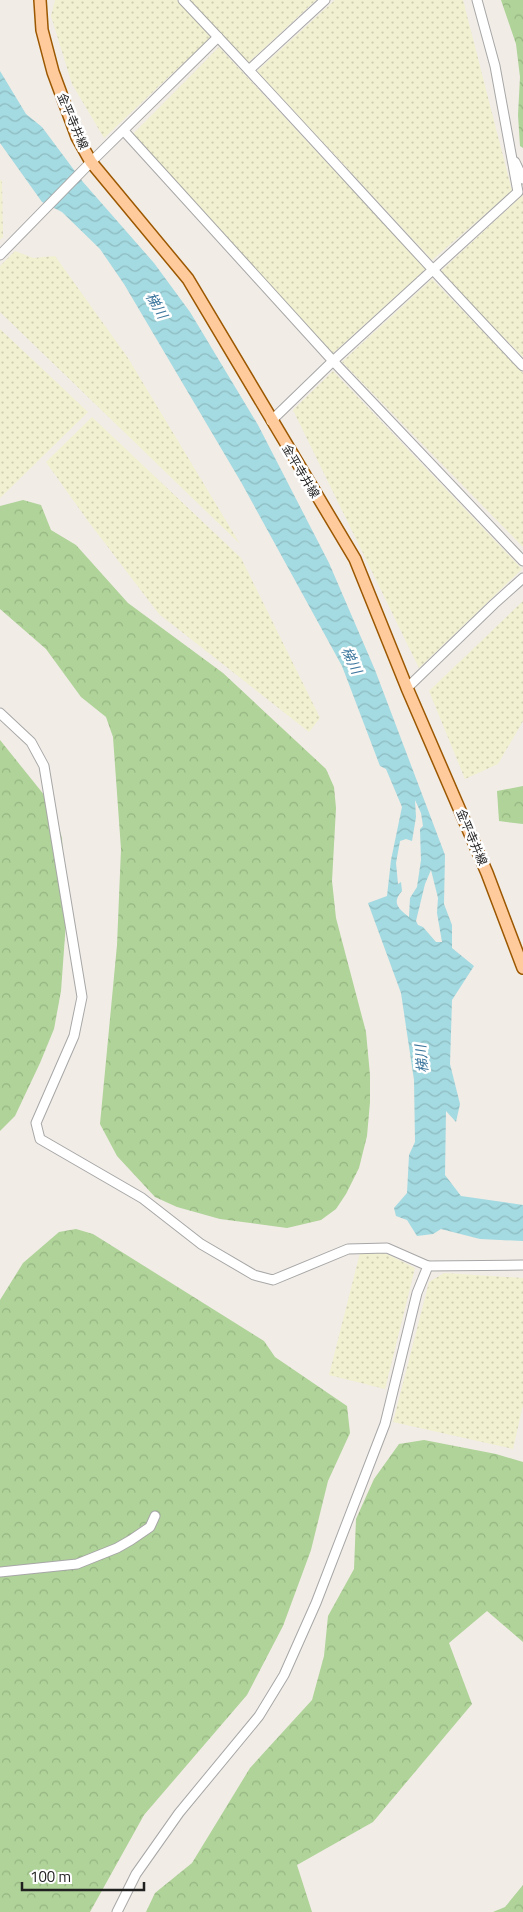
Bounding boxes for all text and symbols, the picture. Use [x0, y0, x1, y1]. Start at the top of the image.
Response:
street label: 金平寺井線 [53, 90, 93, 152]
water label: 梯川 [141, 288, 174, 324]
street label: 金平寺井線 [277, 440, 325, 502]
water label: 梯川 [336, 643, 368, 679]
street label: 金平寺井線 [452, 806, 492, 868]
water label: 梯川 [409, 1042, 433, 1074]
scale bar [22, 1860, 145, 1892]
text: 100 m [30, 1865, 71, 1888]

